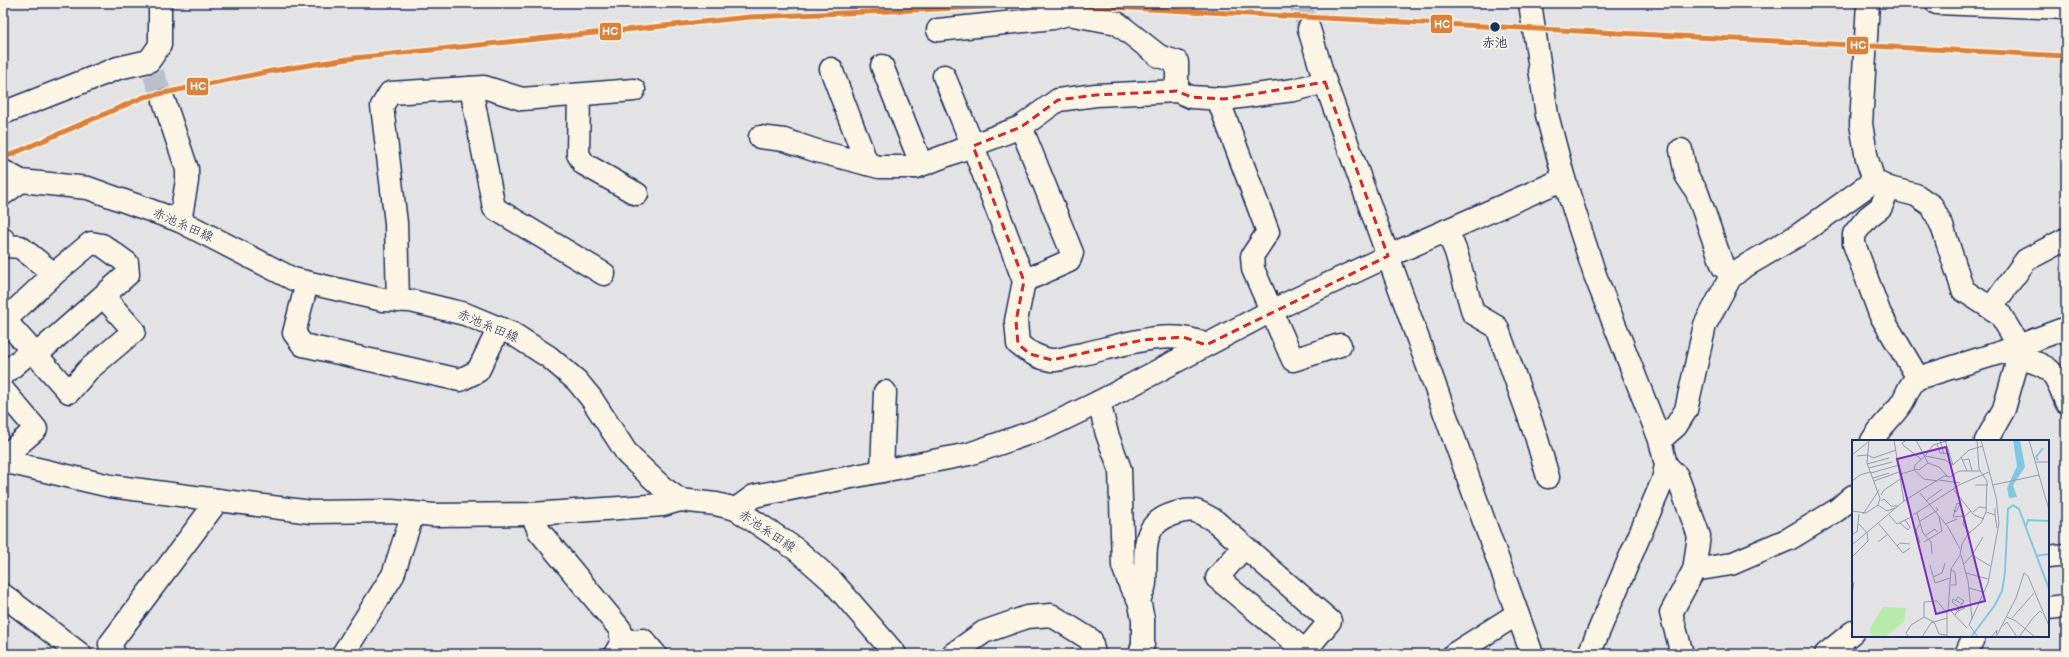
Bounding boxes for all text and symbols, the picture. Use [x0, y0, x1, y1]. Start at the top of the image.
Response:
line badge: HC [1430, 14, 1453, 34]
text: HC [1434, 18, 1450, 31]
marker: 赤池 [1488, 20, 1502, 34]
line badge: HC [599, 22, 622, 41]
text: HC [602, 25, 618, 38]
place label: 赤池 [1482, 35, 1508, 51]
line badge: HC [1846, 36, 1869, 55]
text: HC [1850, 39, 1866, 52]
line badge: HC [186, 77, 209, 96]
text: HC [190, 80, 206, 93]
street label: 赤池糸田線 [150, 204, 217, 246]
street label: 赤池糸田線 [455, 306, 522, 346]
inset map [1852, 440, 2049, 637]
street label: 赤池糸田線 [736, 506, 799, 556]

